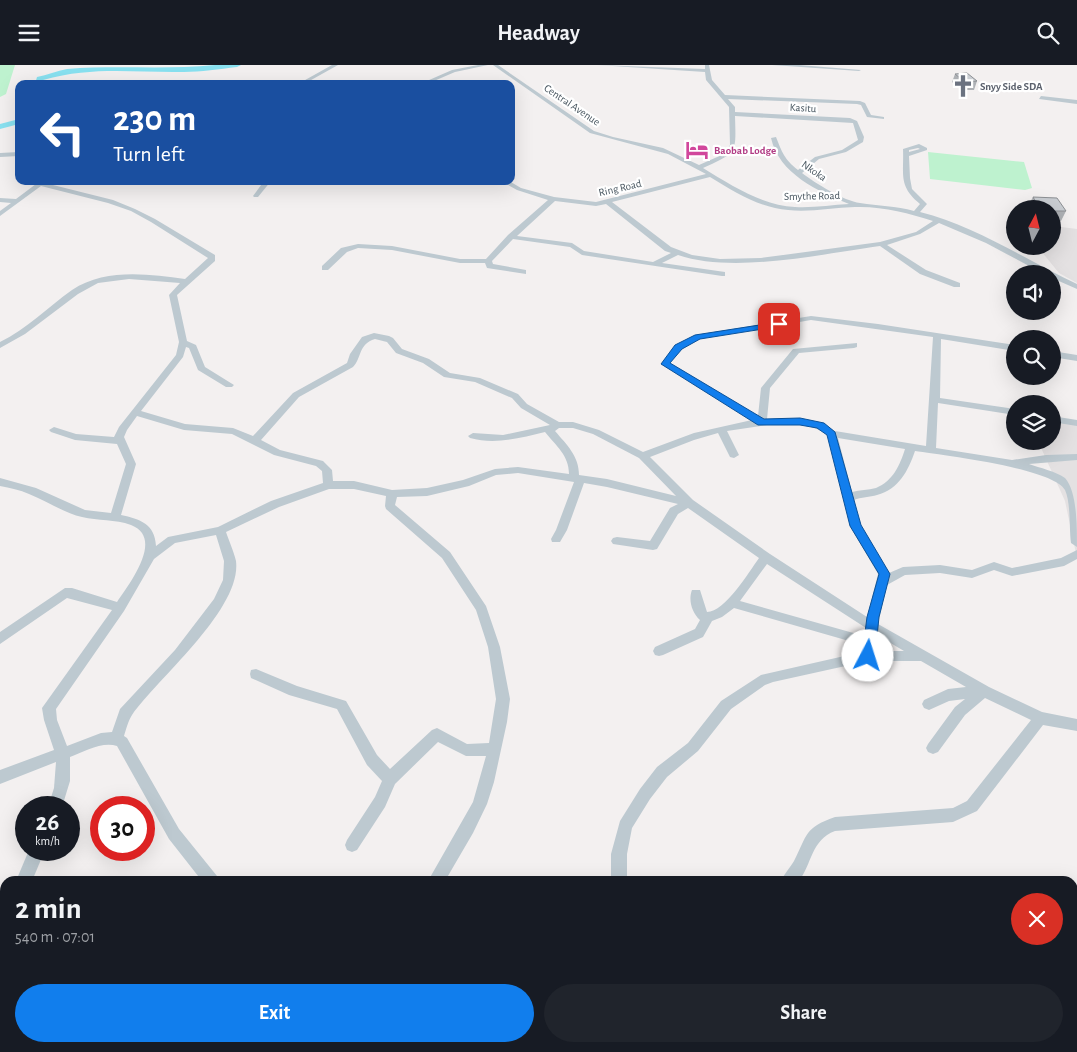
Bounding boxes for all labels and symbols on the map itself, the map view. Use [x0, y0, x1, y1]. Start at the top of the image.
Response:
church icon: Snyy Side SDA [950, 73, 976, 99]
place label: Snyy Side SDA [980, 81, 1043, 92]
street label: Central Avenue [542, 82, 602, 128]
street label: Kasitu [789, 102, 817, 114]
hotel icon: Baobab Lodge [684, 137, 710, 163]
place label: Baobab Lodge [714, 145, 776, 156]
street label: Nkoka [800, 159, 828, 183]
street label: Ring Road [598, 178, 643, 198]
street label: Smythe Road [784, 190, 841, 202]
north arrow [1006, 200, 1061, 255]
pin [758, 303, 800, 345]
position arrow [841, 629, 893, 681]
speed limit sign: 30 [90, 796, 155, 861]

